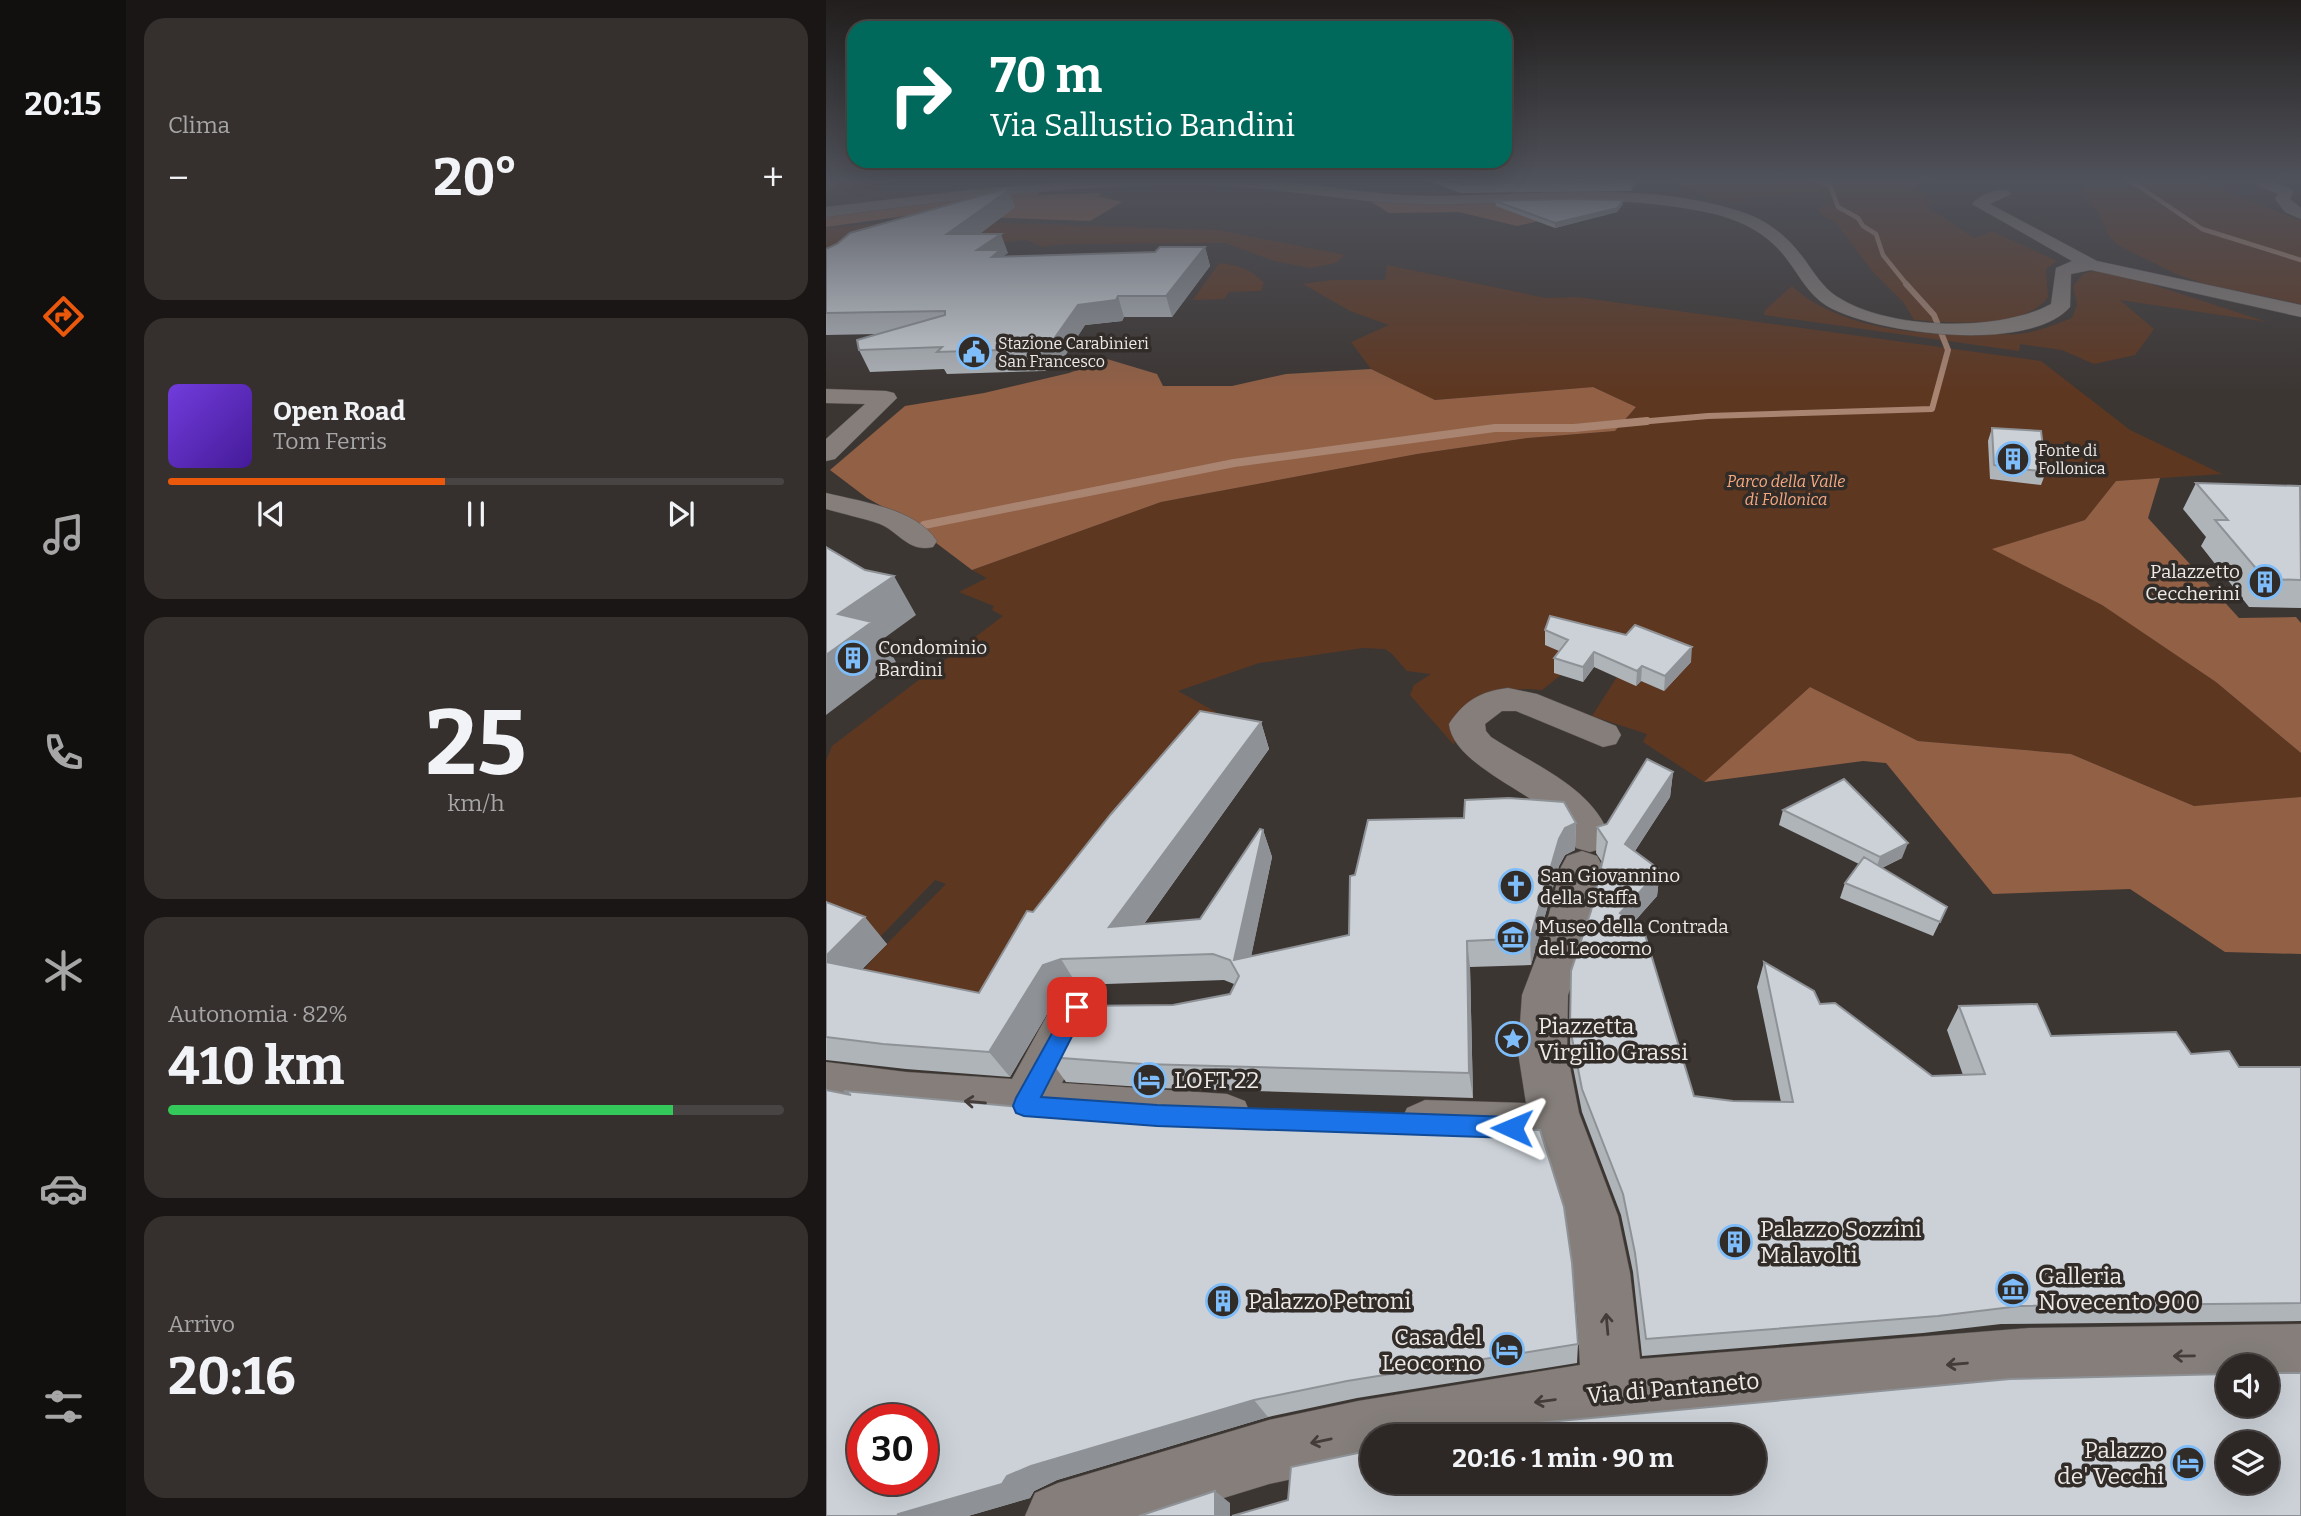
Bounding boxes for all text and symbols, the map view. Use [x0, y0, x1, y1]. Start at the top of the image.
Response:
text: 70 m [990, 46, 1102, 105]
icon: right [875, 49, 966, 140]
text: 20:15 [24, 85, 102, 123]
text: Via Sallustio Bandini [990, 106, 1295, 144]
text: Clima [168, 111, 230, 139]
text: 20° [433, 146, 518, 209]
text: − [168, 155, 189, 201]
text: + [762, 155, 784, 201]
icon: directions [39, 292, 88, 341]
public building icon: Stazione Carabinieri San Francesco [955, 333, 993, 371]
place label: Stazione Carabinieri San Francesco [998, 334, 1149, 371]
text: Open Road [273, 396, 405, 427]
text: Tom Ferris [273, 427, 387, 455]
building icon: Fonte di Follonica [1994, 440, 2032, 478]
place label: Fonte di Follonica [2038, 441, 2106, 478]
park label: Parco della Valle di Follonica [1727, 472, 1845, 509]
icon: previous [252, 495, 290, 533]
icon: pause [457, 495, 495, 533]
icon: next [662, 495, 700, 533]
icon: music [39, 510, 88, 559]
place label: Palazzetto Ceccherini [2145, 560, 2240, 605]
building icon: Palazzetto Ceccherini [2246, 563, 2284, 601]
place label: Condominio Bardini [878, 636, 987, 681]
building icon: Condominio Bardini [834, 639, 872, 677]
text: 25 [425, 689, 527, 798]
icon: phone [39, 728, 88, 777]
text: km/h [448, 789, 504, 817]
place label: San Giovannino della Staffa [1540, 864, 1680, 909]
church icon: San Giovannino della Staffa [1497, 867, 1535, 905]
place label: Museo della Contrada del Leocorno [1538, 915, 1729, 960]
museum icon: Museo della Contrada del Leocorno [1494, 918, 1532, 956]
icon: climate [39, 946, 88, 995]
pin [1047, 977, 1107, 1037]
icon: arrive [1058, 988, 1096, 1026]
text: Autonomia · 82% [168, 1000, 348, 1028]
place label: Piazzetta Virgilio Grassi [1538, 1012, 1688, 1066]
place icon: Piazzetta Virgilio Grassi [1494, 1020, 1532, 1058]
text: 410 km [168, 1035, 344, 1098]
hotel icon: LOFT 22 [1130, 1061, 1168, 1099]
place label: LOFT 22 [1174, 1066, 1259, 1094]
position arrow [1475, 1091, 1549, 1165]
one-way arrow [964, 1095, 986, 1108]
icon: car [39, 1164, 88, 1213]
place label: Palazzo Sozzini Malavolti [1760, 1215, 1922, 1269]
building icon: Palazzo Sozzini Malavolti [1716, 1223, 1754, 1261]
place label: Galleria Novecento 900 [2038, 1262, 2200, 1316]
museum icon: Galleria Novecento 900 [1994, 1270, 2032, 1308]
building icon: Palazzo Petroni [1204, 1282, 1242, 1320]
place label: Palazzo Petroni [1248, 1287, 1411, 1315]
text: Arrivo [168, 1310, 235, 1338]
one-way arrow [1600, 1313, 1613, 1336]
place label: Casa del Leocorno [1382, 1323, 1482, 1377]
hotel icon: Casa del Leocorno [1488, 1331, 1526, 1369]
text: 20:16 [168, 1345, 296, 1408]
one-way arrow [2173, 1349, 2196, 1363]
map controls [2216, 1354, 2279, 1494]
button: sound [2216, 1354, 2279, 1417]
one-way arrow [1946, 1358, 1968, 1371]
street label: Via di Pantaneto [1586, 1367, 1760, 1409]
icon: filters [39, 1382, 88, 1431]
one-way arrow [1534, 1394, 1557, 1407]
speed limit sign: 30 [847, 1404, 938, 1495]
button: layers [2216, 1431, 2279, 1494]
one-way arrow [1310, 1434, 1333, 1448]
place label: Palazzo de' Vecchi [2057, 1436, 2164, 1490]
text: 20:16 · 1 min · 90 m [1452, 1443, 1674, 1474]
hotel icon: Palazzo de' Vecchi [2169, 1444, 2207, 1482]

